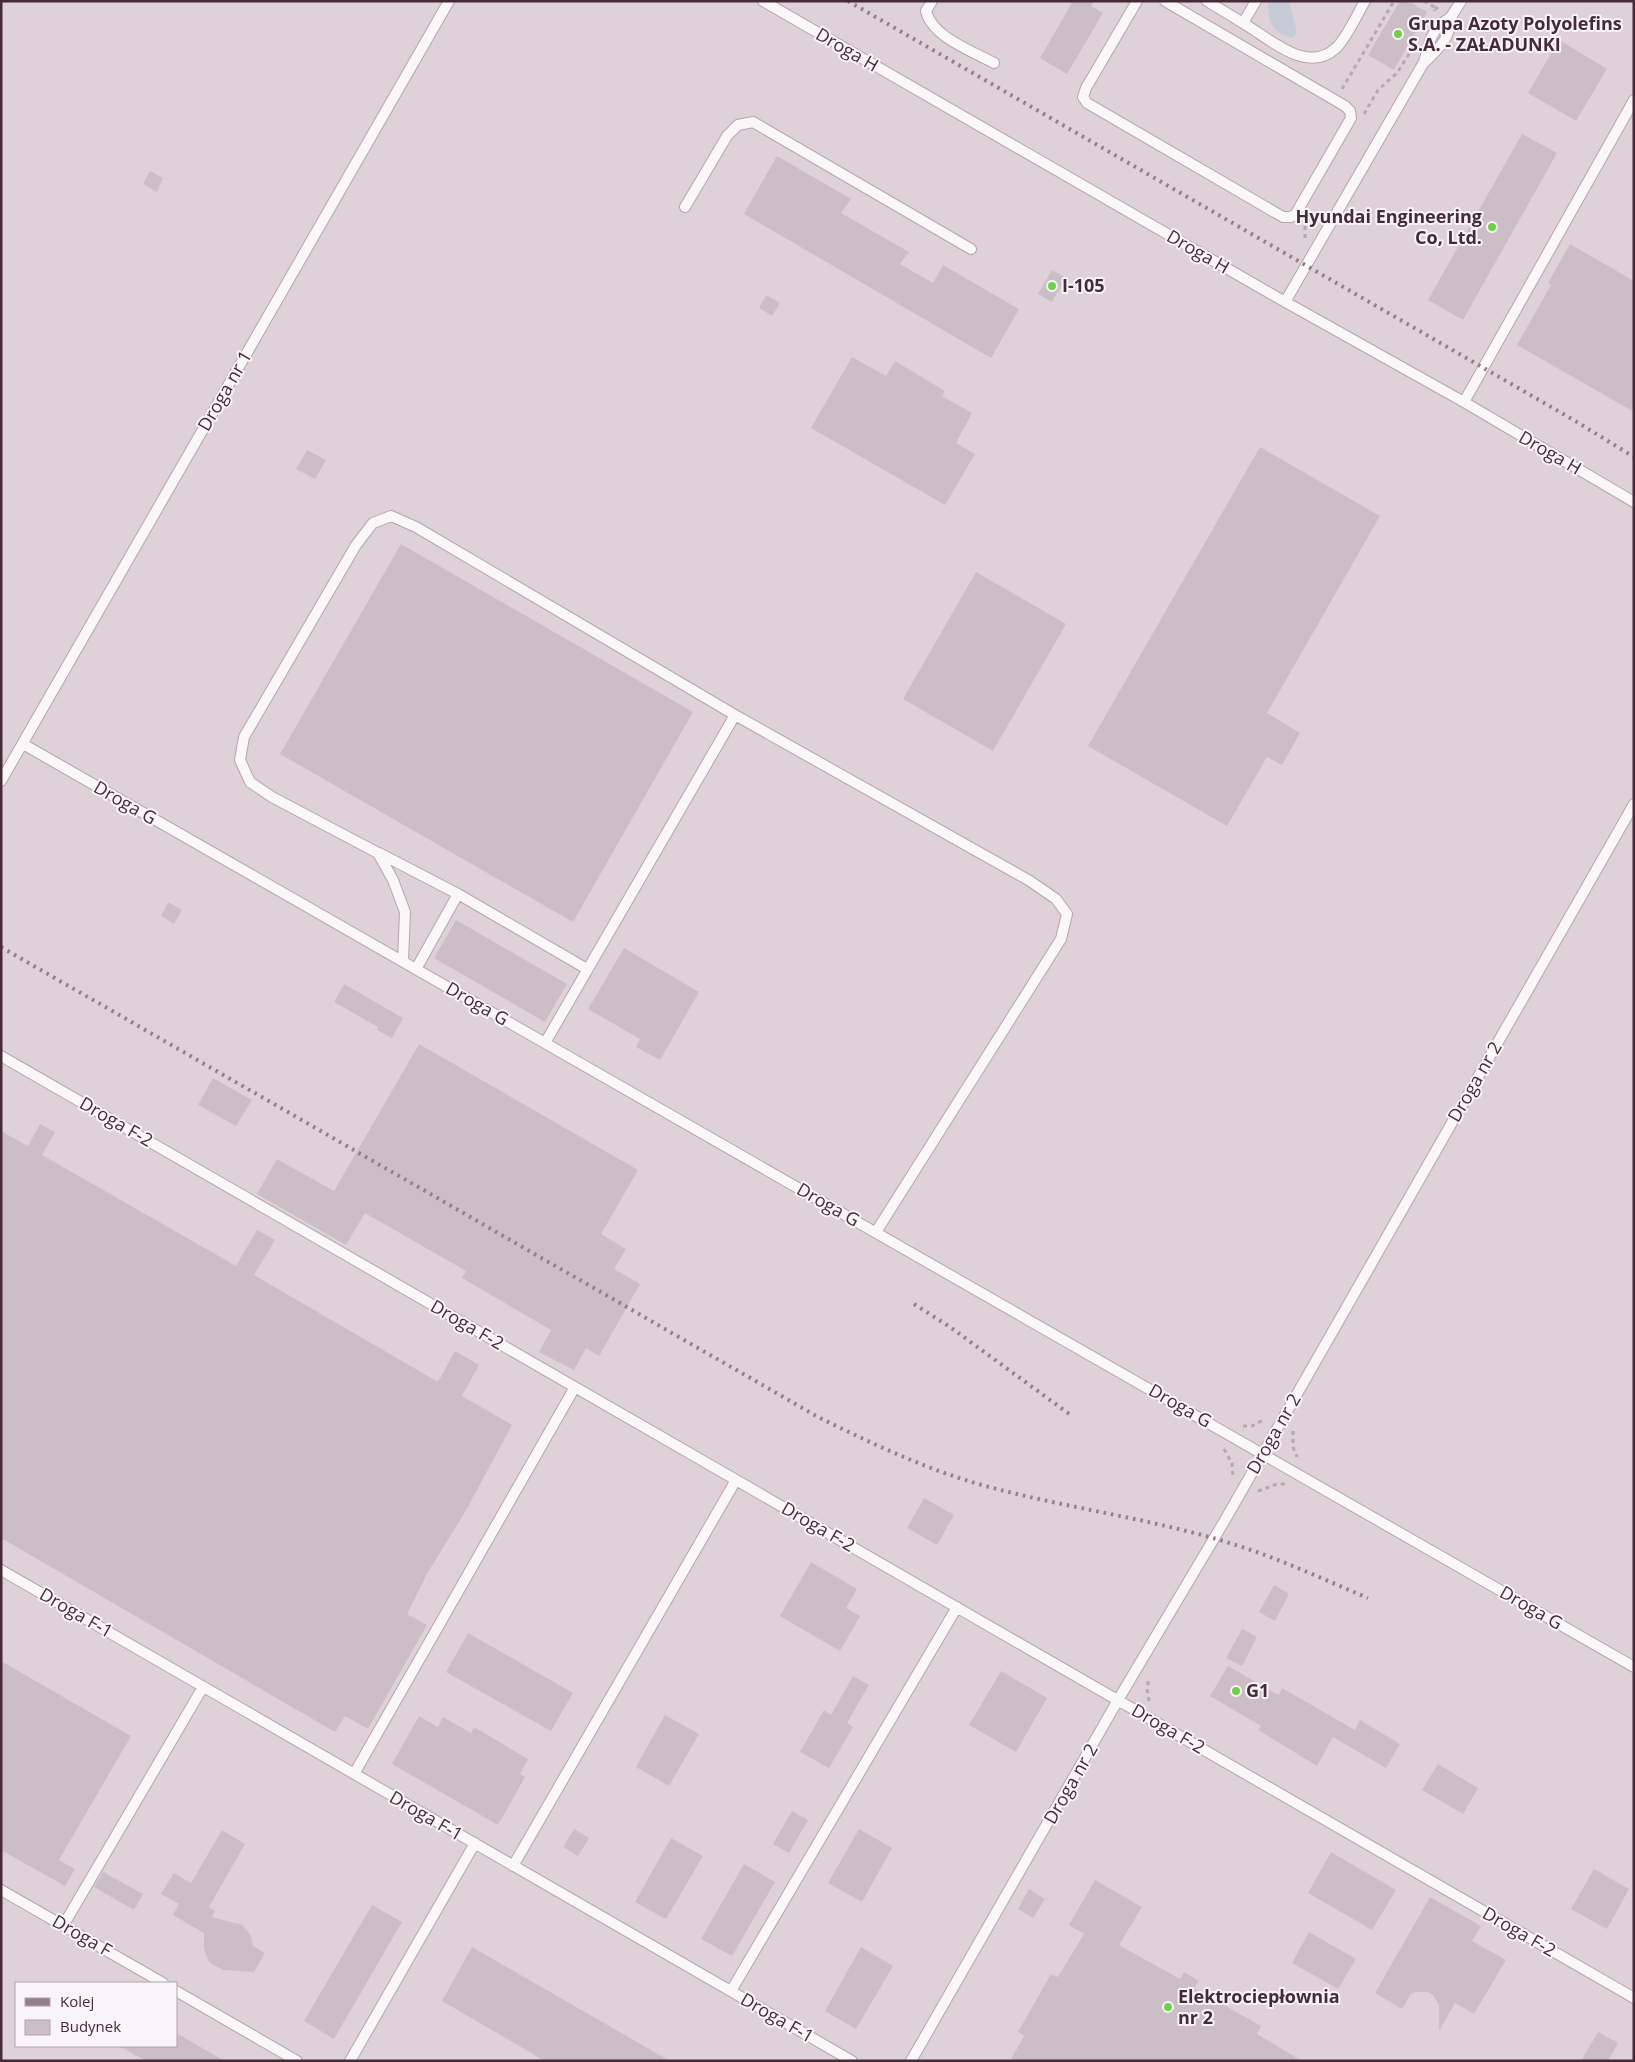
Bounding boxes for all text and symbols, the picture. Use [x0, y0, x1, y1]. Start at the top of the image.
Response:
place label: Grupa Azoty Polyolefins S.A. - ZAŁADUNKI [1408, 11, 1622, 56]
street label: Droga H [812, 21, 883, 77]
marker: Grupa Azoty Polyolefins S.A. - ZAŁADUNKI [1392, 28, 1404, 40]
place label: Hyundai Engineering Co, Ltd. [1296, 204, 1482, 249]
marker: Hyundai Engineering Co, Ltd. [1486, 221, 1498, 233]
street label: Droga H [1163, 223, 1234, 279]
place label: I-105 [1062, 273, 1105, 297]
marker: I-105 [1046, 280, 1058, 292]
street label: Droga nr 1 [191, 346, 257, 435]
street label: Droga H [1515, 424, 1586, 480]
street label: Droga G [90, 775, 161, 830]
street label: Droga G [442, 976, 513, 1031]
street label: Droga nr 2 [1441, 1037, 1507, 1126]
street label: Droga F-2 [75, 1090, 158, 1152]
street label: Droga G [793, 1177, 864, 1232]
street label: Droga F-2 [426, 1293, 509, 1355]
street label: Droga G [1145, 1378, 1216, 1433]
street label: Droga nr 2 [1240, 1389, 1306, 1478]
street label: Droga F-2 [777, 1495, 860, 1557]
street label: Droga G [1496, 1580, 1567, 1635]
street label: Droga F-1 [35, 1581, 118, 1643]
place label: G1 [1246, 1678, 1269, 1702]
marker: G1 [1230, 1685, 1242, 1697]
street label: Droga F-2 [1127, 1697, 1210, 1759]
street label: Droga nr 2 [1037, 1739, 1103, 1828]
street label: Droga F-1 [385, 1784, 468, 1846]
street label: Droga F-2 [1478, 1900, 1561, 1962]
street label: Droga F [48, 1908, 117, 1962]
legend [15, 1982, 178, 2047]
place label: Elektrociepłownia nr 2 [1178, 1984, 1340, 2029]
street label: Droga F-1 [736, 1986, 819, 2048]
text: Kolej [60, 1991, 94, 2011]
marker: Elektrociepłownia nr 2 [1162, 2001, 1174, 2013]
text: Budynek [60, 2016, 121, 2036]

